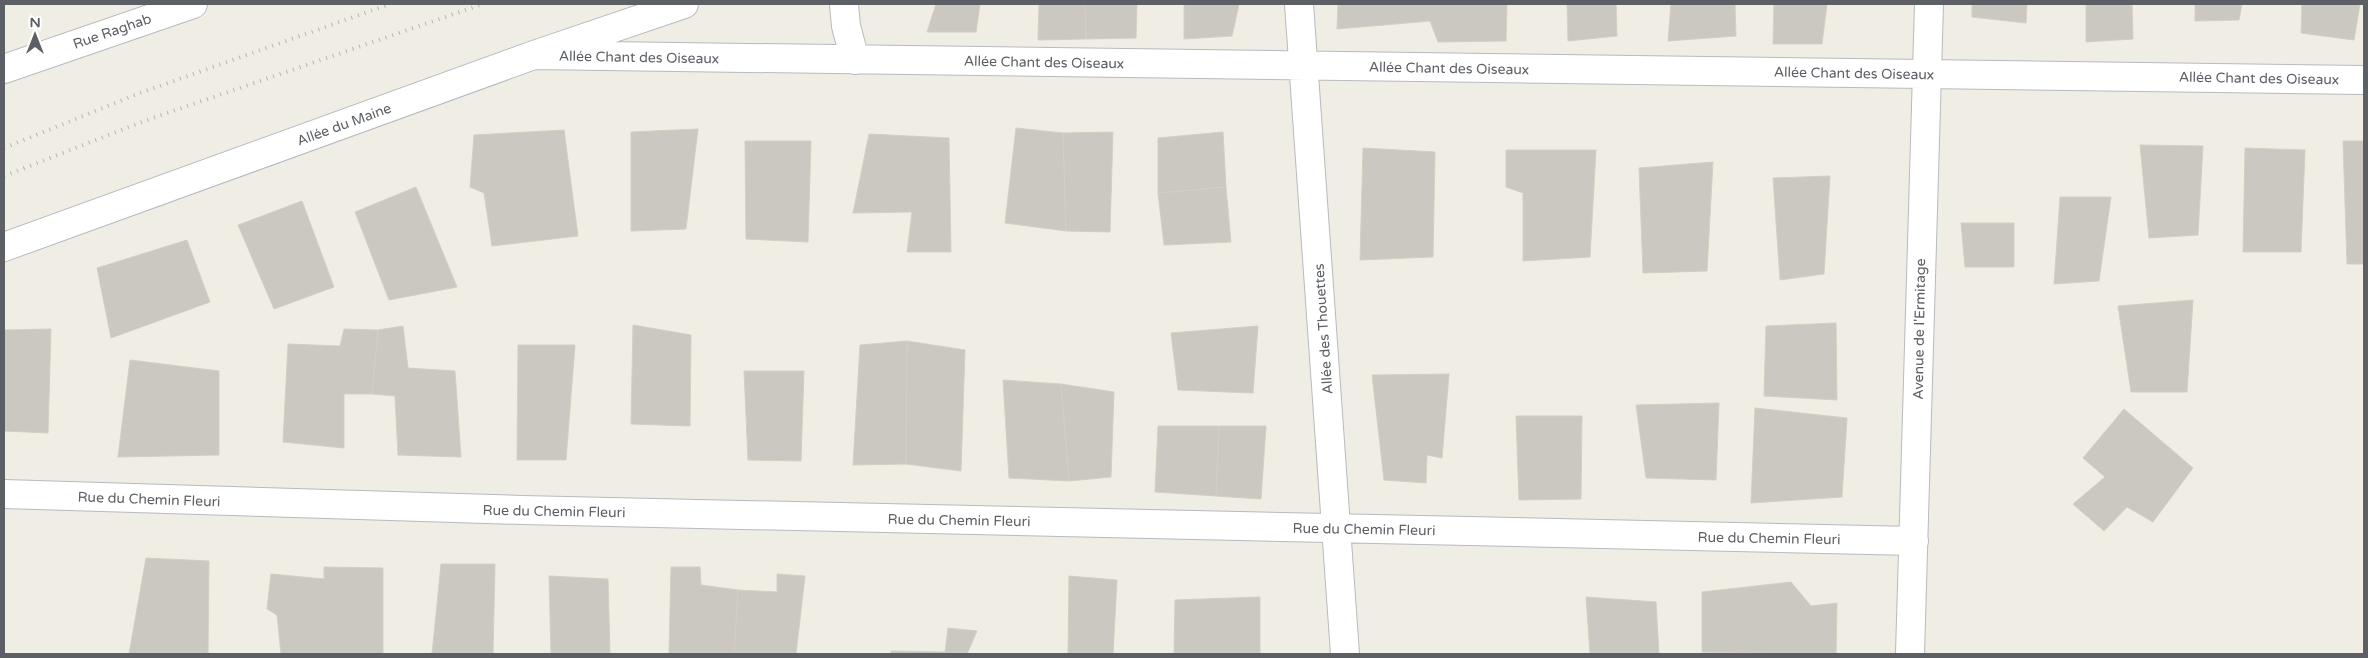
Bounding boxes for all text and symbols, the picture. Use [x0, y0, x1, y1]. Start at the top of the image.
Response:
north arrow [10, 10, 60, 60]
street label: Rue Raghab [71, 10, 154, 53]
text: N [29, 14, 41, 31]
street label: Allée Chant des Oiseaux [559, 48, 719, 67]
street label: Allée Chant des Oiseaux [964, 53, 1124, 72]
street label: Allée Chant des Oiseaux [1369, 59, 1529, 78]
street label: Allée Chant des Oiseaux [1774, 64, 1934, 83]
street label: Allée Chant des Oiseaux [2179, 69, 2339, 88]
street label: Allée du Maine [295, 100, 394, 149]
street label: Avenue de l'Ermitage [1910, 258, 1929, 400]
street label: Allée des Thouettes [1310, 263, 1337, 395]
street label: Rue du Chemin Fleuri [77, 489, 221, 510]
street label: Rue du Chemin Fleuri [482, 502, 626, 521]
street label: Rue du Chemin Fleuri [887, 511, 1031, 530]
street label: Rue du Chemin Fleuri [1292, 520, 1436, 539]
street label: Rue du Chemin Fleuri [1697, 529, 1841, 548]

